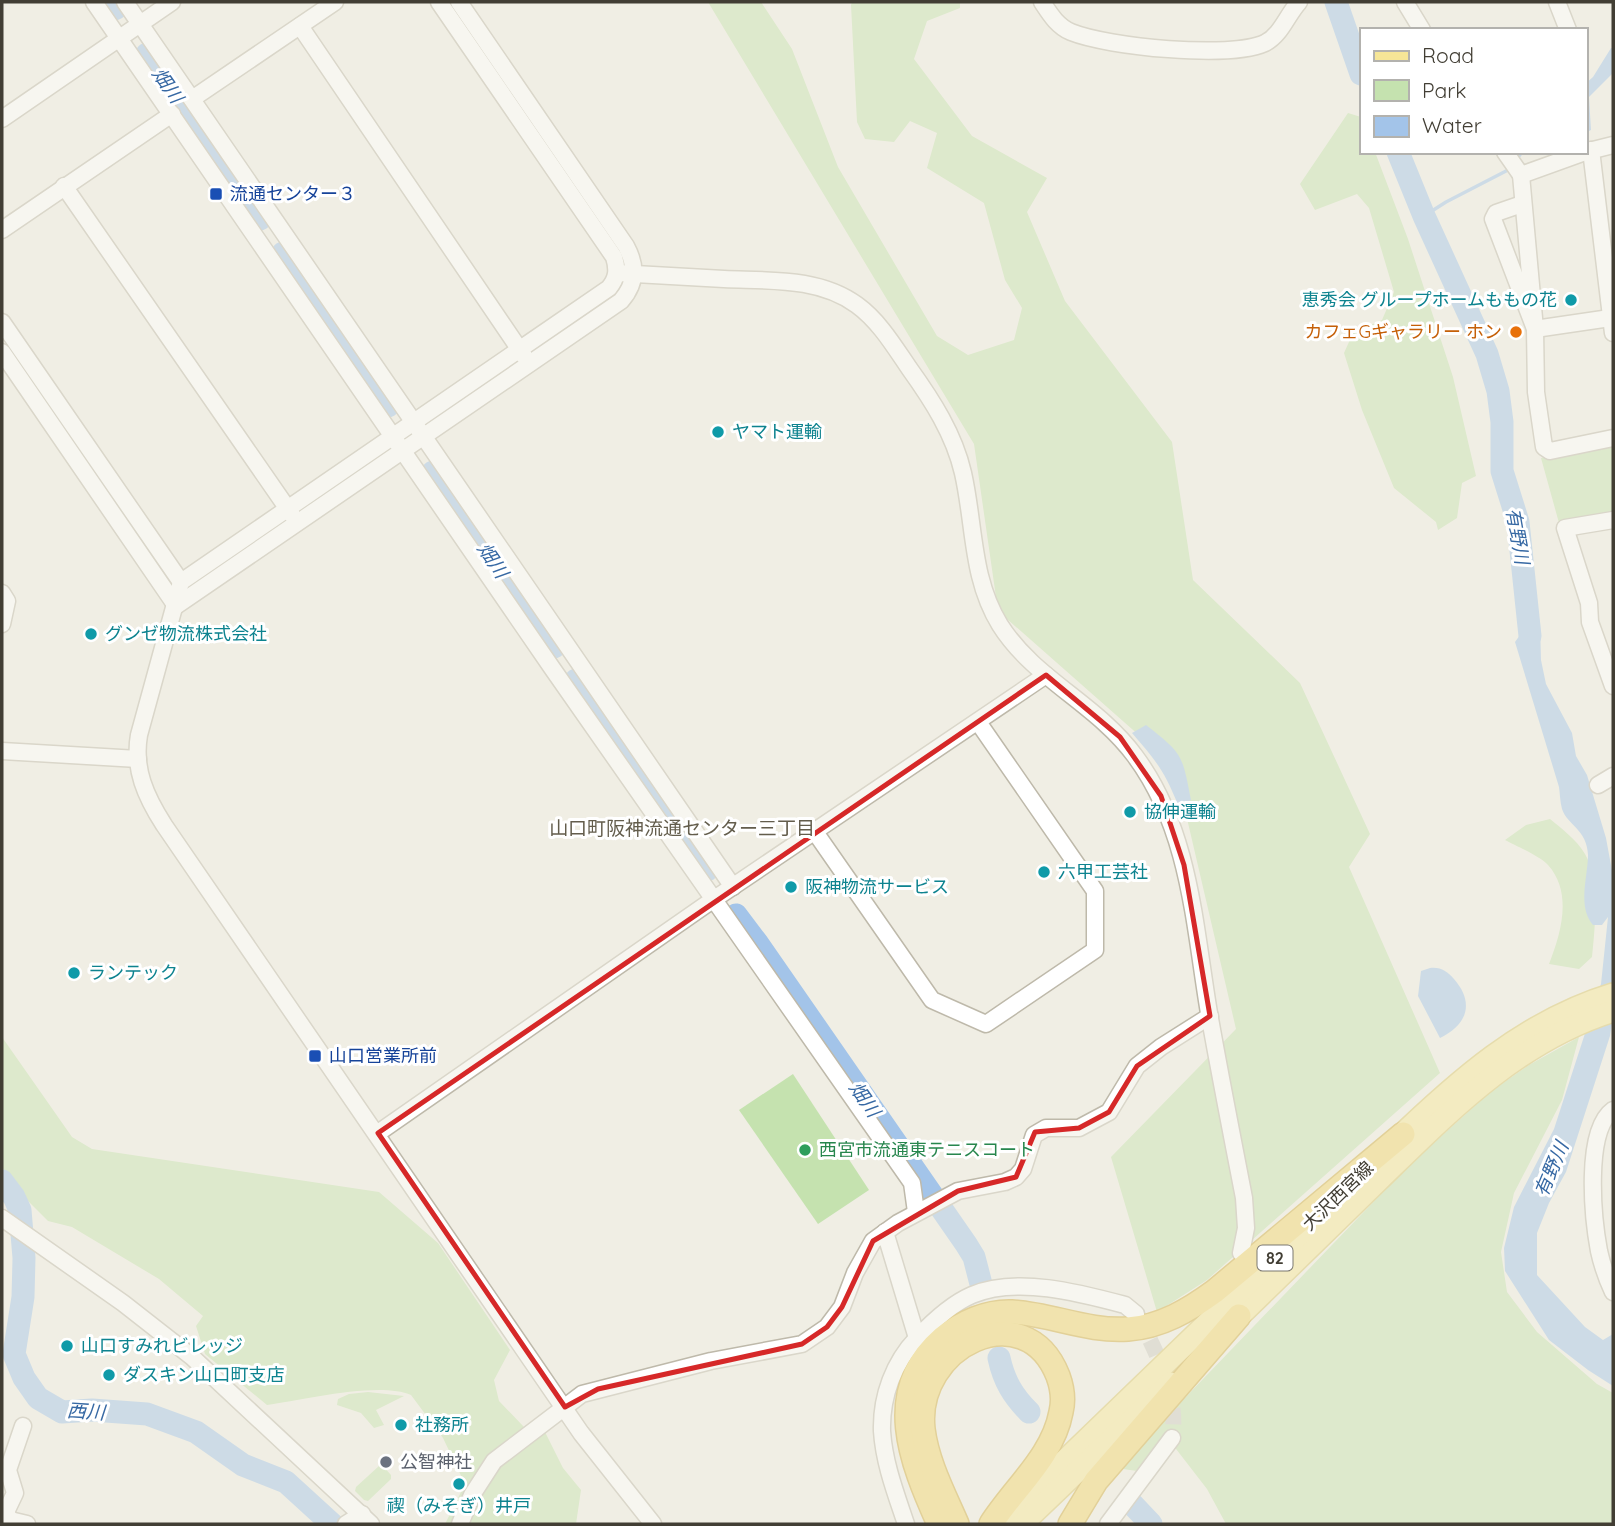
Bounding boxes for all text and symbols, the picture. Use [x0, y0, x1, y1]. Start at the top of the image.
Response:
legend [1360, 28, 1587, 154]
text: Road [1422, 42, 1474, 68]
water label: 畑川 [147, 63, 190, 109]
text: Park [1422, 77, 1466, 103]
text: Water [1422, 112, 1482, 138]
place label: 流通センター３ [230, 182, 356, 205]
marker: 流通センター３ [208, 186, 224, 202]
place label: 恵秀会 グループホームももの花 [1302, 288, 1557, 311]
marker: 恵秀会 グループホームももの花 [1563, 292, 1579, 308]
place label: カフェGギャラリー ホン [1305, 320, 1502, 343]
marker: カフェGギャラリー ホン [1508, 324, 1524, 340]
place label: ヤマト運輸 [732, 420, 822, 443]
marker: ヤマト運輸 [710, 424, 726, 440]
water label: 有野川 [1501, 506, 1535, 568]
water label: 畑川 [472, 538, 515, 584]
place label: グンゼ物流株式会社 [105, 622, 267, 645]
marker: グンゼ物流株式会社 [83, 626, 99, 642]
place label: 協伸運輸 [1144, 800, 1216, 823]
marker: 協伸運輸 [1122, 804, 1138, 820]
district label: 山口町阪神流通センター三丁目 [549, 816, 815, 840]
place label: 六甲工芸社 [1058, 860, 1148, 883]
marker: 六甲工芸社 [1036, 864, 1052, 880]
place label: 阪神物流サービス [805, 875, 949, 898]
marker: 阪神物流サービス [783, 879, 799, 895]
place label: ランテック [88, 961, 178, 984]
marker: ランテック [66, 965, 82, 981]
place label: 山口営業所前 [329, 1044, 437, 1067]
marker: 山口営業所前 [307, 1048, 323, 1064]
water label: 畑川 [844, 1077, 887, 1123]
water label: 有野川 [1529, 1136, 1574, 1200]
place label: 西宮市流通東テニスコート [819, 1138, 1035, 1161]
marker: 西宮市流通東テニスコート [797, 1142, 813, 1158]
street label: 大沢西宮線 [1297, 1156, 1378, 1235]
road number: 82 [1258, 1246, 1292, 1270]
place label: 山口すみれビレッジ [81, 1334, 243, 1357]
marker: 山口すみれビレッジ [59, 1338, 75, 1354]
place label: ダスキン山口町支店 [123, 1363, 284, 1386]
marker: ダスキン山口町支店 [101, 1367, 117, 1383]
water label: 西川 [66, 1398, 108, 1424]
place label: 社務所 [415, 1413, 469, 1436]
marker: 社務所 [393, 1417, 409, 1433]
place label: 公智神社 [400, 1450, 472, 1473]
marker: 公智神社 [378, 1454, 394, 1470]
marker: 禊（みそぎ）井戸 [451, 1476, 467, 1492]
place label: 禊（みそぎ）井戸 [387, 1494, 531, 1517]

